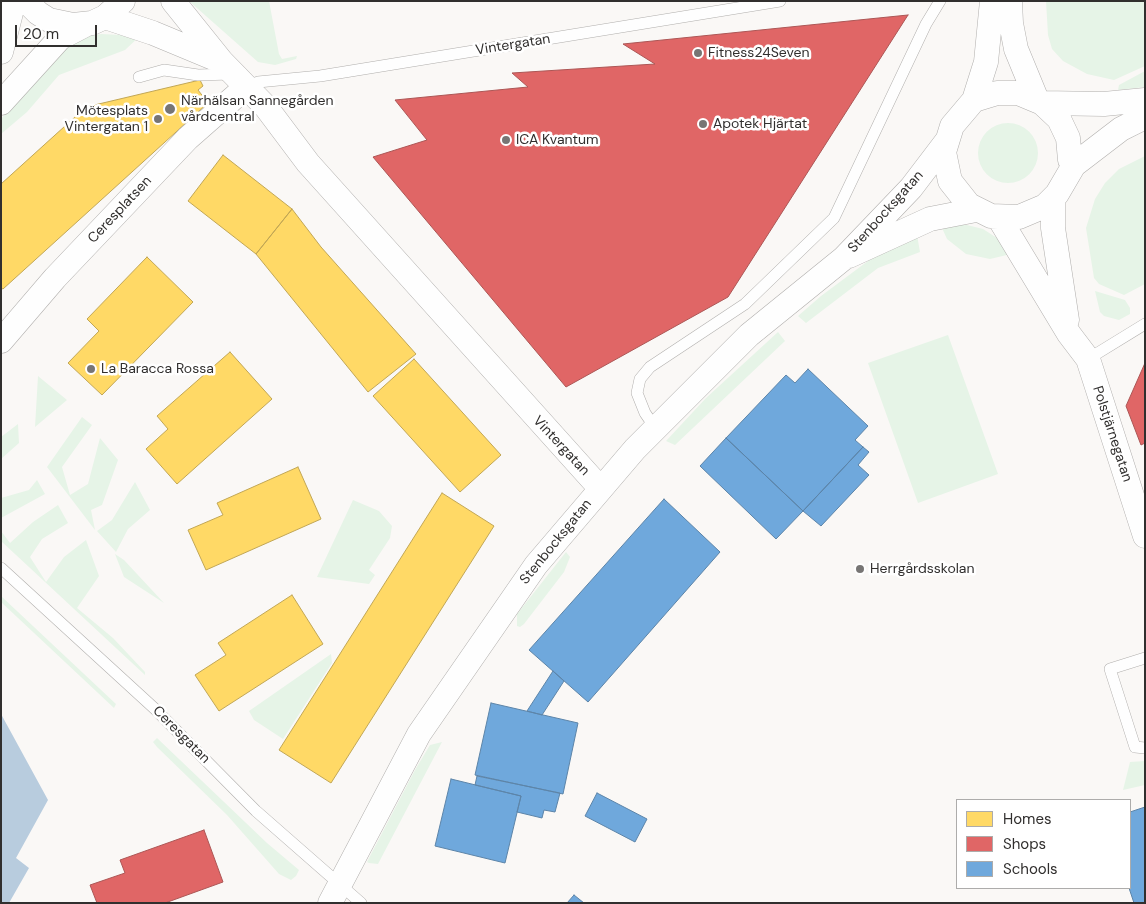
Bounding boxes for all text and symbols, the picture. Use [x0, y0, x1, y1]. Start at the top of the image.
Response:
scale bar [18, 15, 100, 47]
text: 20 m [23, 24, 59, 44]
street label: Vintergatan [474, 31, 552, 59]
place label: Fitness24Seven [708, 45, 810, 61]
marker: Fitness24Seven [692, 47, 704, 59]
place label: Närhälsan Sannegården vårdcentral [181, 93, 333, 125]
marker: Närhälsan Sannegården vårdcentral [163, 102, 177, 116]
place label: Mötesplats Vintergatan 1 [65, 103, 148, 136]
marker: Mötesplats Vintergatan 1 [152, 113, 164, 125]
place label: Apotek Hjärtat [713, 116, 807, 132]
marker: Apotek Hjärtat [697, 118, 709, 130]
place label: ICA Kvantum [516, 132, 599, 148]
marker: ICA Kvantum [500, 134, 512, 146]
street label: Stenbocksgatan [845, 168, 927, 256]
street label: Ceresplatsen [85, 173, 155, 247]
place label: La Baracca Rossa [101, 361, 214, 377]
marker: La Baracca Rossa [85, 363, 97, 375]
street label: Polstjärnegatan [1089, 384, 1135, 484]
street label: Vintergatan [529, 413, 593, 479]
street label: Stenbocksgatan [517, 496, 595, 588]
place label: Herrgårdsskolan [870, 561, 974, 577]
marker: Herrgårdsskolan [854, 563, 866, 575]
street label: Ceresgatan [149, 703, 213, 767]
legend [956, 799, 1131, 889]
text: Homes [1003, 809, 1052, 829]
text: Shops [1003, 834, 1046, 854]
text: Schools [1003, 859, 1058, 879]

